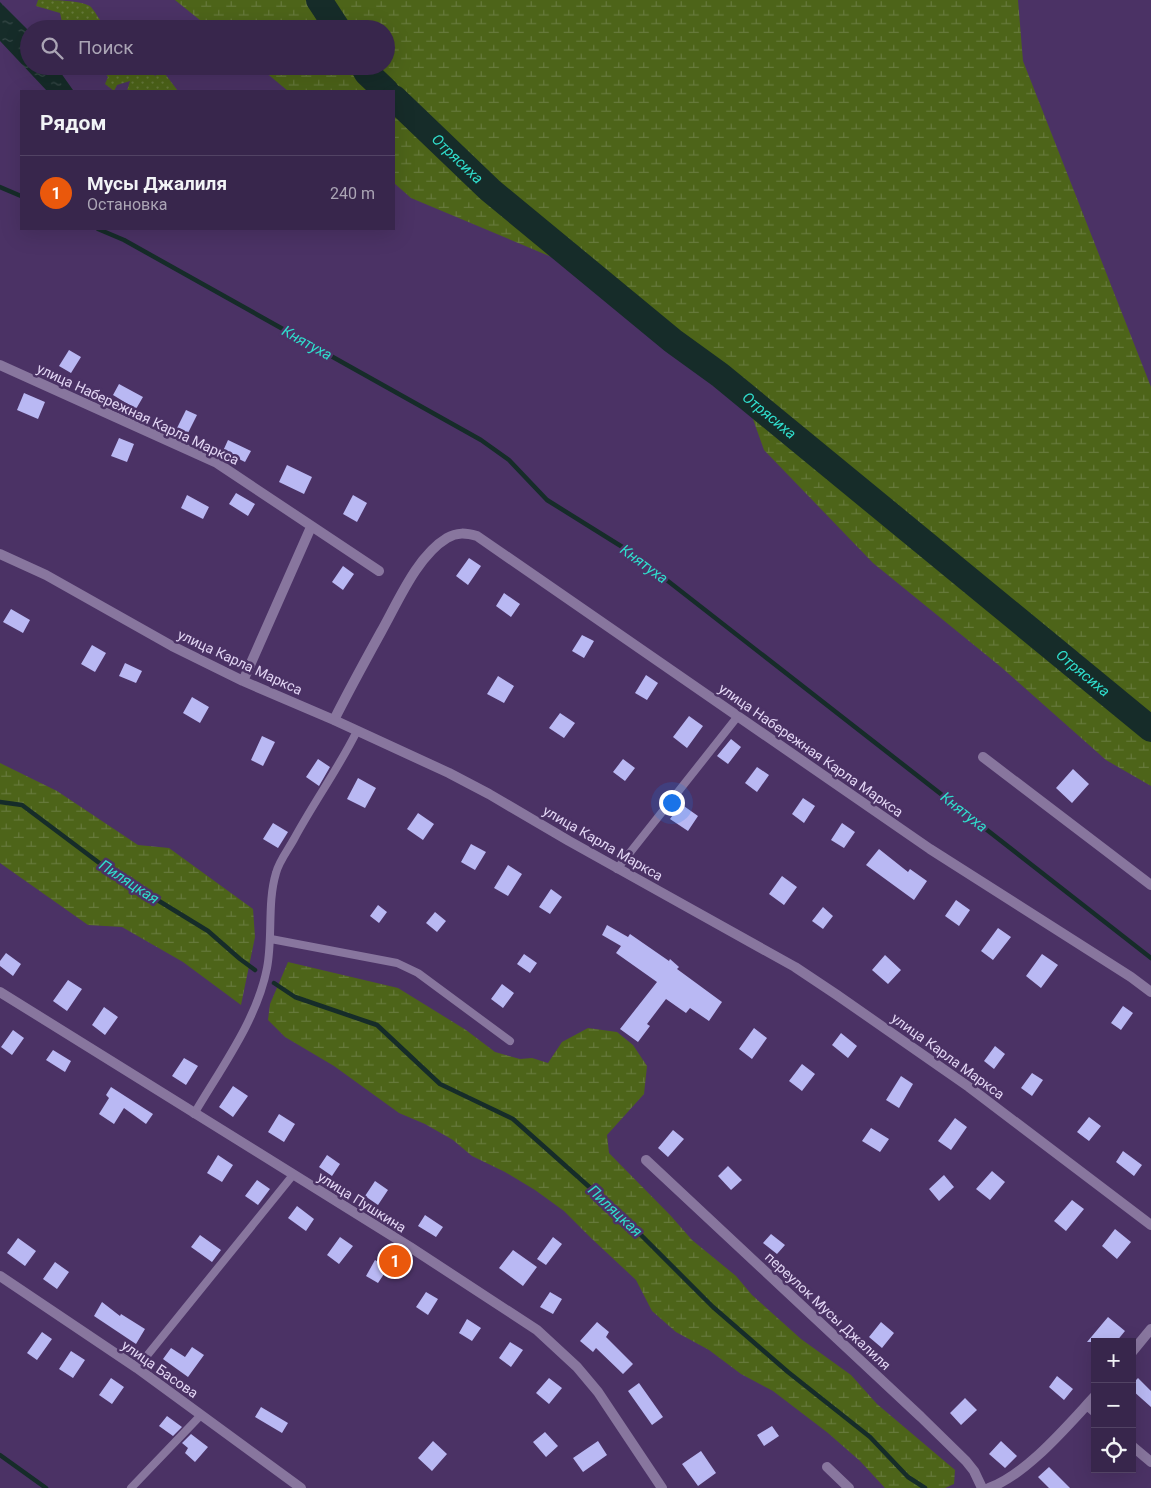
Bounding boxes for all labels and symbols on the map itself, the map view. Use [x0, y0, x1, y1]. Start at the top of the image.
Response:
water label: Отрясиха [428, 130, 487, 188]
water label: Княтуха [279, 322, 335, 364]
street label: улица Набережная Карла Маркса [34, 360, 242, 468]
water label: Отрясиха [739, 388, 800, 443]
water label: Княтуха [617, 541, 671, 587]
street label: улица Карла Маркса [175, 626, 305, 698]
water label: Отрясиха [1052, 646, 1114, 701]
street label: улица Набережная Карла Маркса [716, 680, 906, 820]
water label: Княтуха [937, 788, 991, 836]
your location [659, 790, 685, 816]
street label: улица Карла Маркса [540, 802, 666, 884]
water label: Пиляцкая [96, 856, 162, 908]
street label: улица Карла Маркса [888, 1010, 1008, 1102]
street label: улица Пушкина [315, 1168, 409, 1236]
water label: Пиляцкая [584, 1181, 646, 1241]
pin: 1 [379, 1242, 411, 1280]
street label: переулок Мусы Джалиля [762, 1249, 894, 1373]
street label: улица Басова [119, 1337, 201, 1401]

